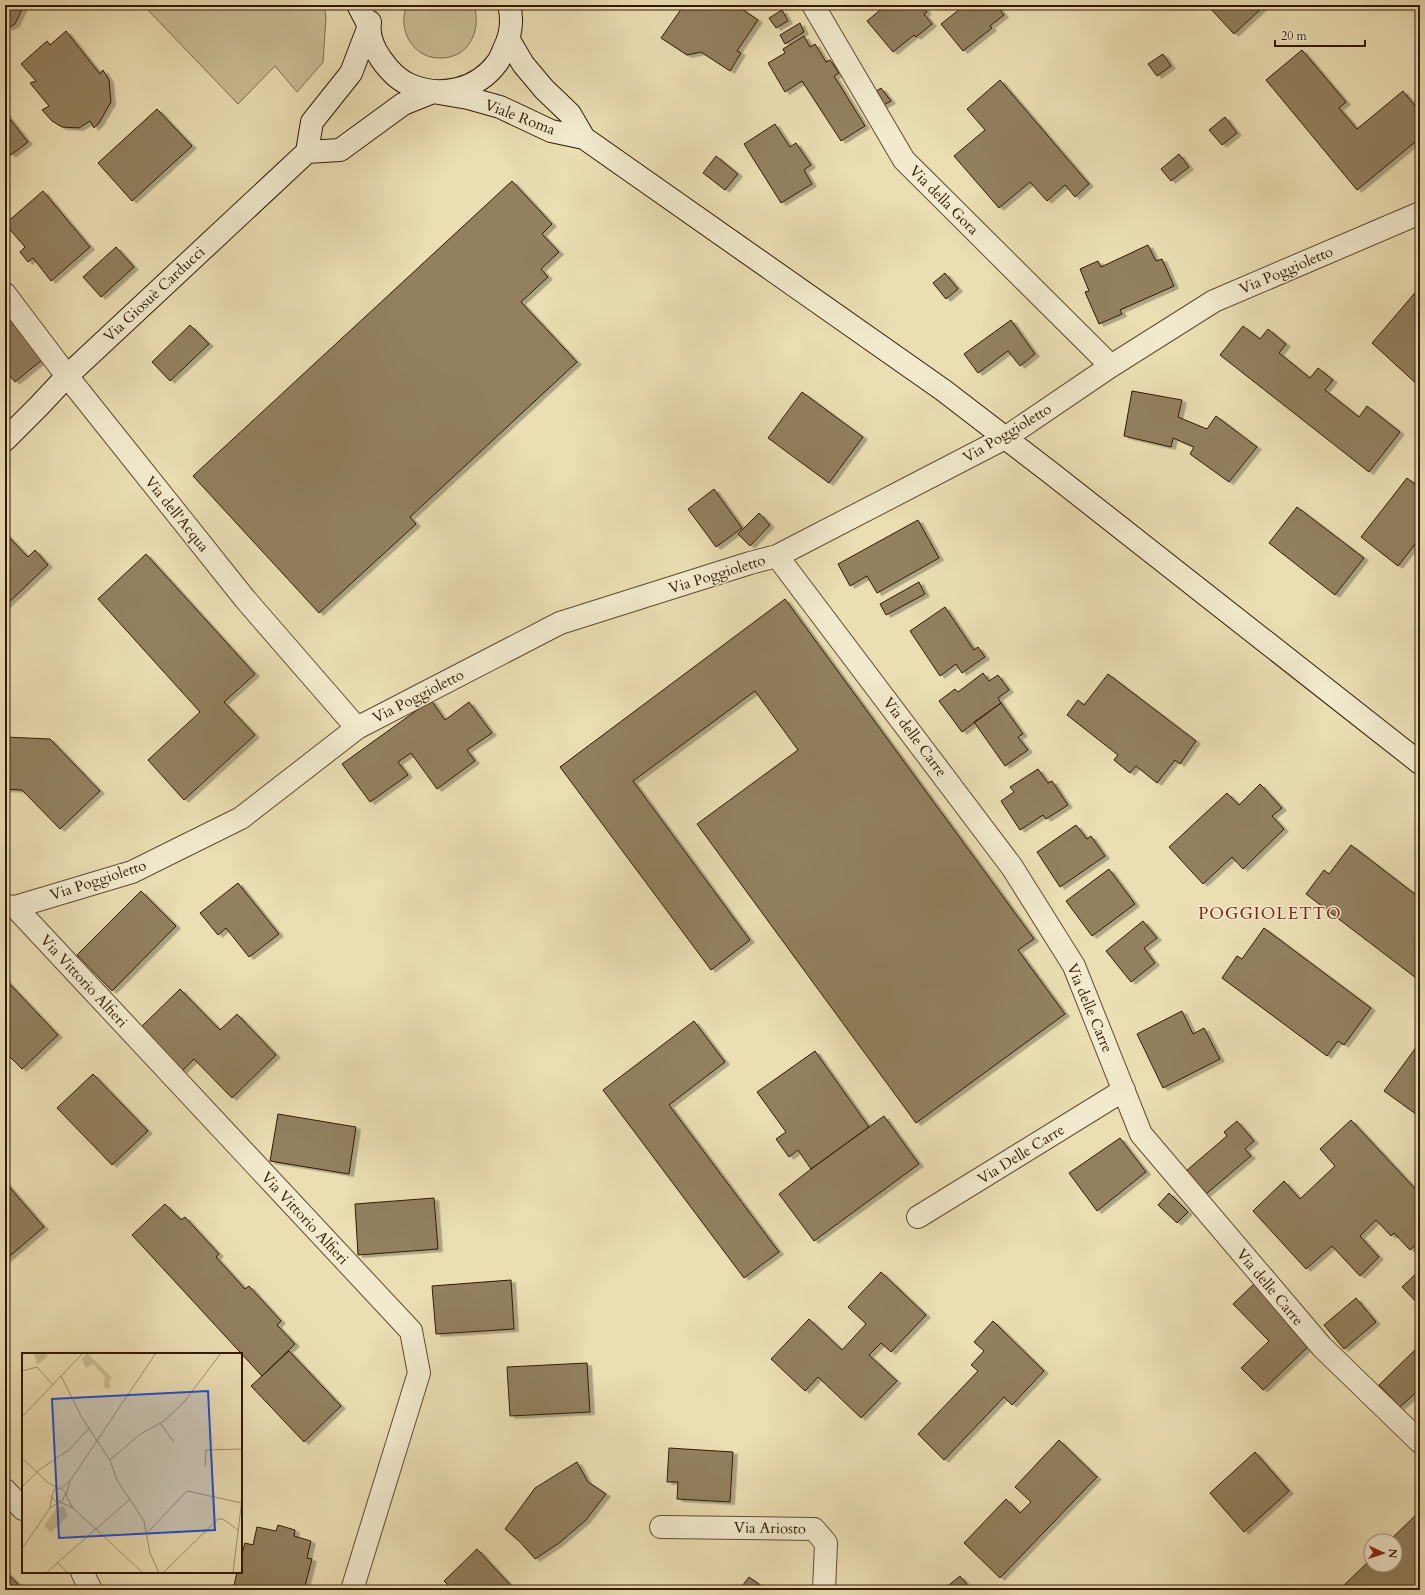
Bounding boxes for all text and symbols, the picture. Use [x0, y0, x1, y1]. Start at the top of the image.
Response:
scale bar [1275, 22, 1365, 48]
text: 20 m [1281, 28, 1308, 44]
street label: Viale Roma [482, 94, 559, 140]
street label: Via della Gora [905, 161, 983, 239]
street label: Via Poggioletto [1236, 241, 1336, 299]
street label: Via Giosuè Carducci [99, 242, 209, 346]
street label: Via Poggioletto [959, 399, 1055, 467]
street label: Via dell'Acqua [140, 472, 214, 556]
street label: Via Poggioletto [666, 550, 768, 598]
street label: Via Poggioletto [369, 664, 467, 728]
street label: Via delle Carre [879, 693, 952, 781]
street label: Via Poggioletto [47, 855, 149, 905]
district label: POGGIOLETTO [1198, 902, 1342, 925]
street label: Via Vittorio Alfieri [36, 930, 132, 1032]
street label: Via delle Carre [1062, 960, 1118, 1056]
street label: Via Delle Carre [974, 1119, 1068, 1189]
street label: Via Vittorio Alfieri [257, 1167, 353, 1269]
street label: Via delle Carre [1232, 1244, 1308, 1330]
inset map [22, 1353, 242, 1573]
street label: Via Ariosto [734, 1517, 806, 1539]
north arrow [1363, 1533, 1403, 1573]
text: N [1385, 1548, 1400, 1559]

